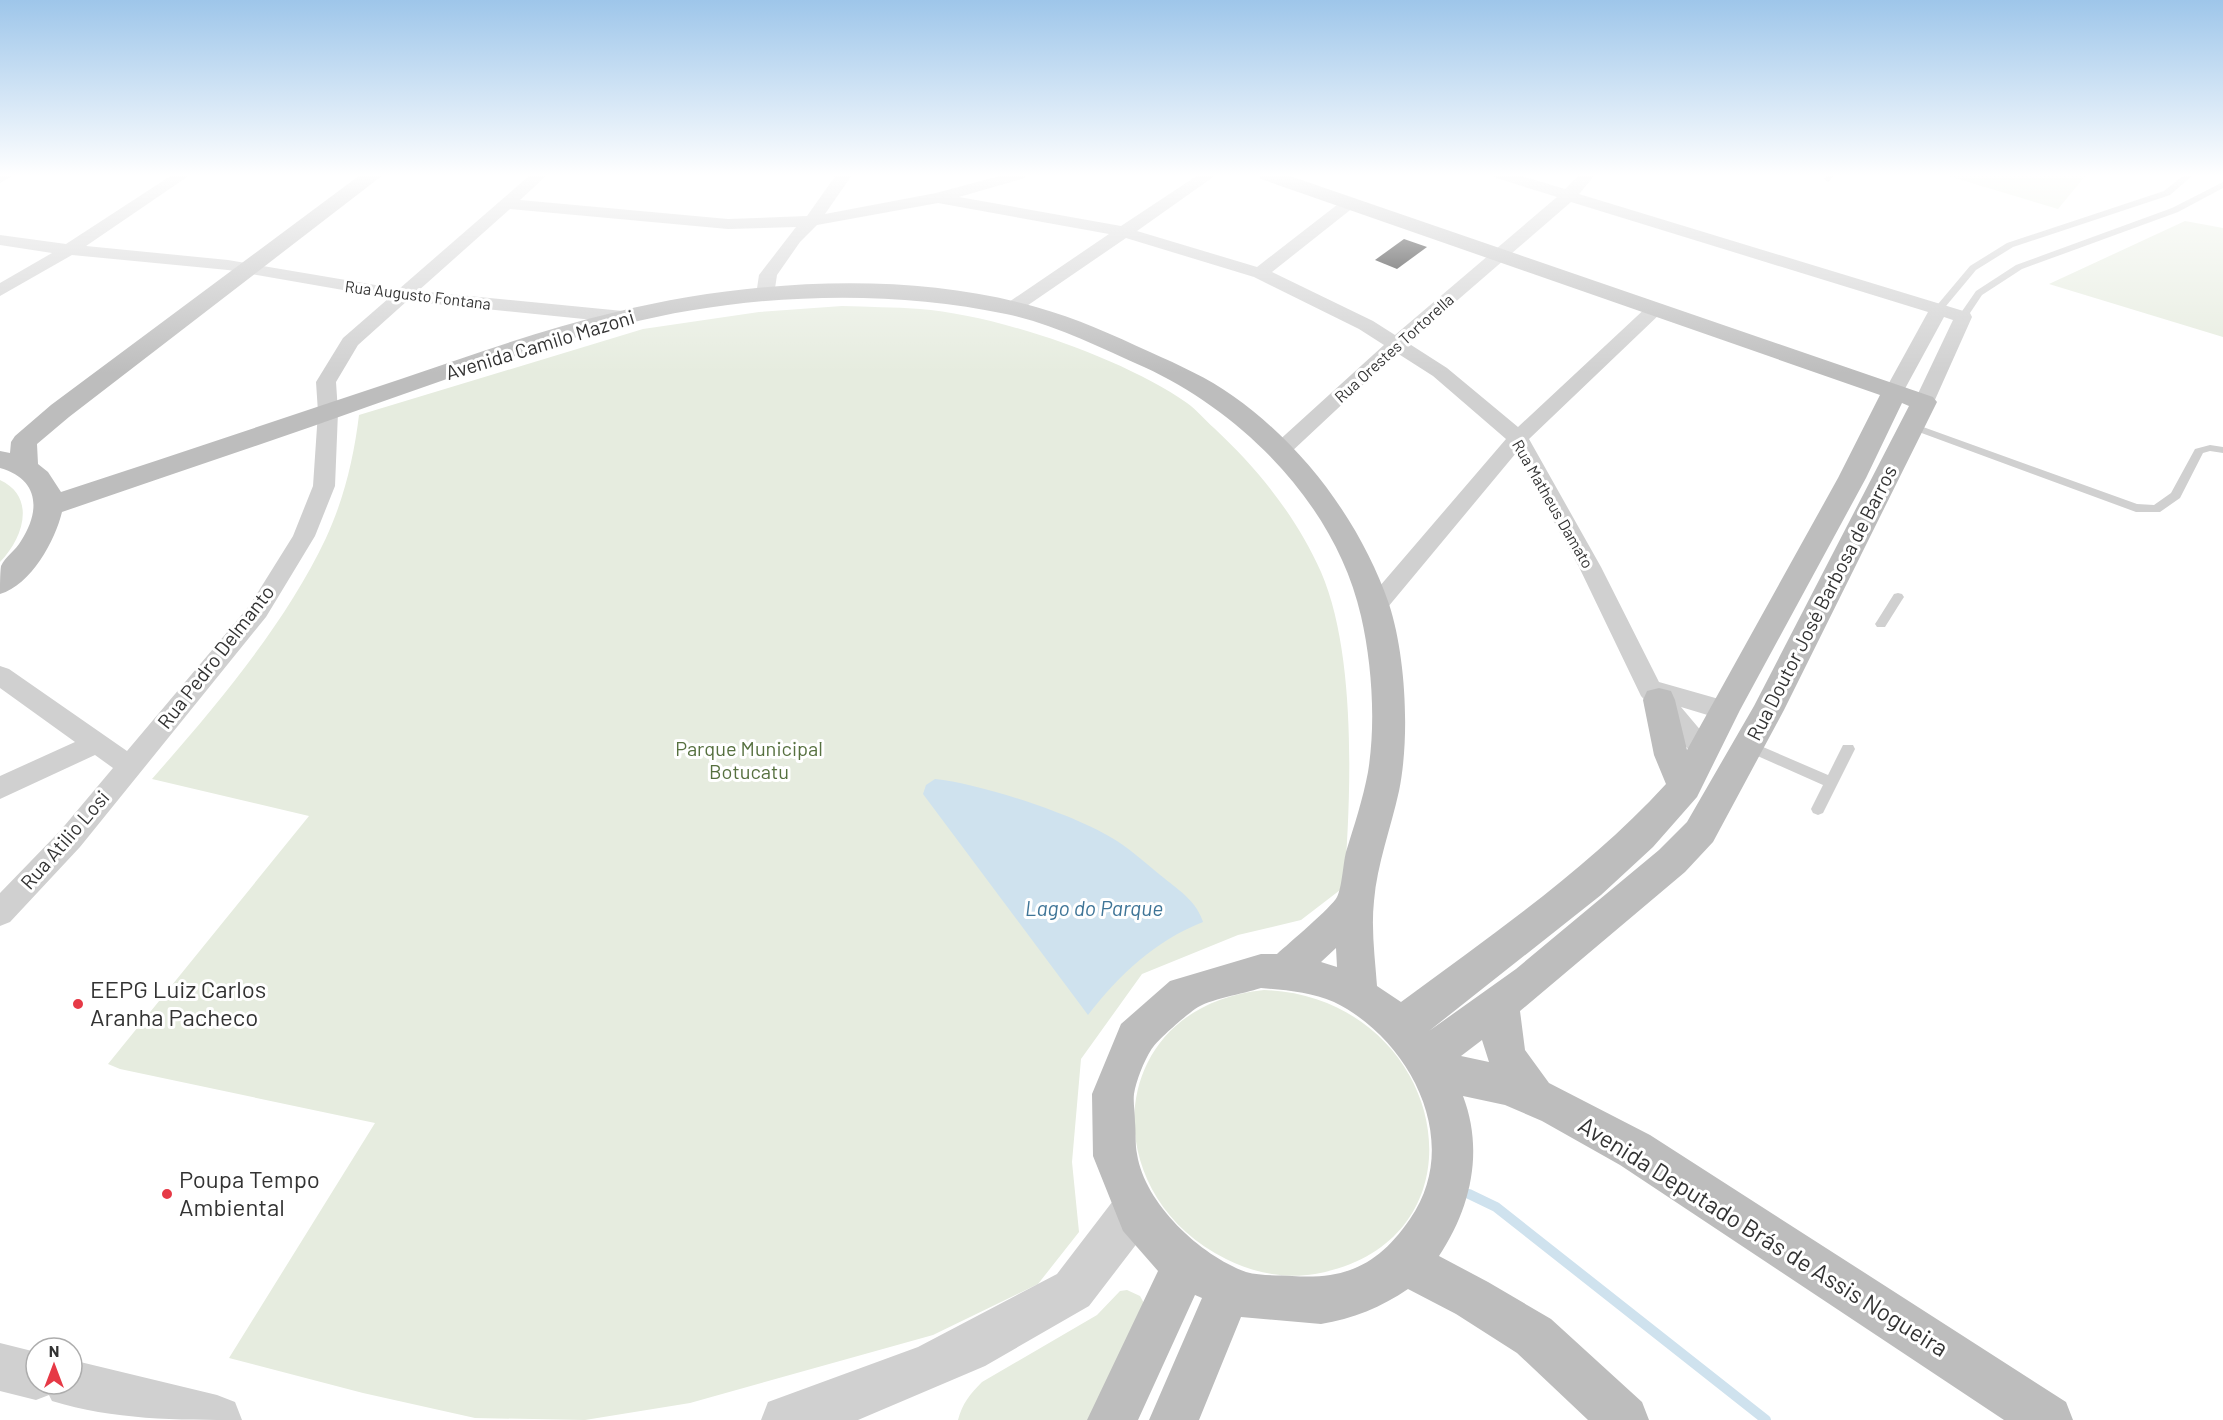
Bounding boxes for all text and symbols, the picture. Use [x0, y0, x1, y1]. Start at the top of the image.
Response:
street label: Rua Augusto Fontana [344, 276, 492, 313]
street label: Rua Orestes Tortorella [1330, 289, 1457, 406]
street label: Avenida Camilo Mazoni [442, 304, 637, 384]
street label: Rua Matheus Damato [1509, 436, 1598, 571]
street label: Rua Doutor José Barbosa de Barros [1741, 461, 1901, 744]
street label: Rua Pedro Delmanto [152, 580, 279, 733]
park label: Parque Municipal Botucatu [675, 736, 823, 783]
street label: Rua Atilio Losi [15, 785, 114, 894]
water label: Lago do Parque [1025, 895, 1163, 920]
place label: EEPG Luiz Carlos Aranha Pacheco [90, 974, 266, 1031]
marker: EEPG Luiz Carlos Aranha Pacheco [71, 997, 85, 1011]
street label: Avenida Deputado Brás de Assis Nogueira [1574, 1109, 1954, 1362]
place label: Poupa Tempo Ambiental [179, 1164, 320, 1221]
marker: Poupa Tempo Ambiental [160, 1187, 174, 1201]
north arrow [24, 1336, 84, 1396]
text: N [49, 1341, 59, 1360]

